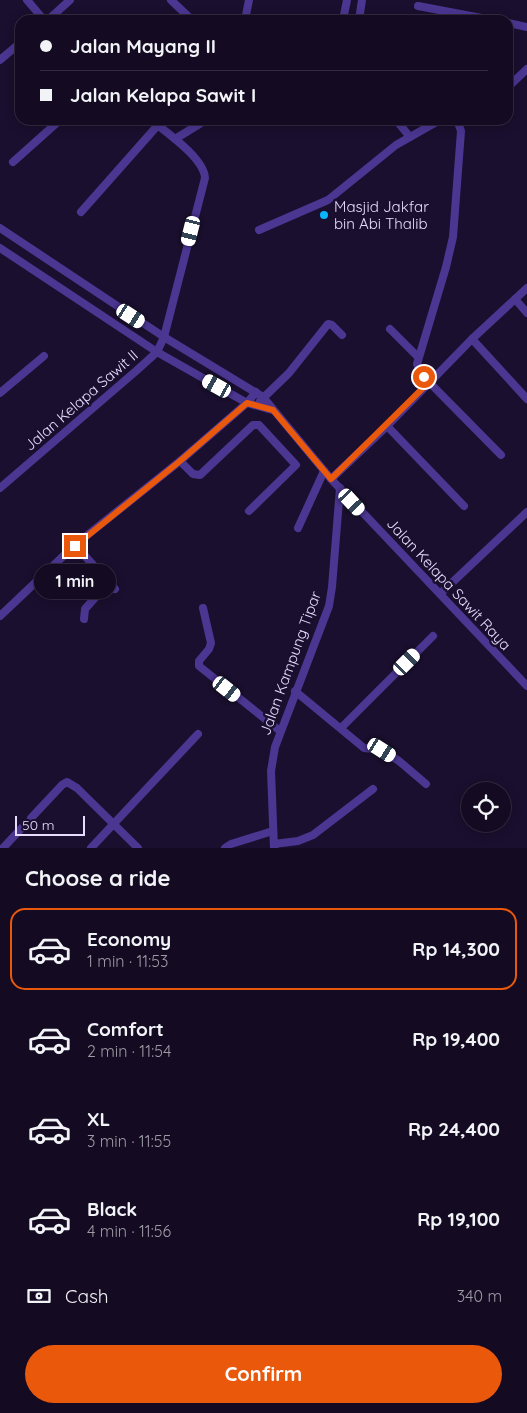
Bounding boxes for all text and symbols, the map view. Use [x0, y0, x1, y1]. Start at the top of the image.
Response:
text: Jalan Mayang II [70, 34, 216, 58]
text: Jalan Kelapa Sawit I [70, 83, 256, 107]
place label: Masjid Jakfar bin Abi Thalib [334, 197, 429, 233]
marker: Masjid Jakfar bin Abi Thalib [318, 209, 330, 221]
car [180, 215, 201, 247]
car [114, 302, 147, 330]
street label: Jalan Kelapa Sawit II [20, 345, 142, 455]
route start [413, 366, 435, 388]
car [200, 372, 233, 400]
car [336, 486, 367, 518]
street label: Jalan Kelapa Sawit Raya [383, 514, 515, 654]
route end [64, 535, 86, 557]
callout: 1 min [34, 564, 116, 598]
text: 1 min [56, 571, 94, 591]
street label: Jalan Kampung Tipar [255, 588, 325, 738]
car [391, 646, 422, 678]
car [210, 674, 243, 704]
car [365, 736, 398, 764]
map controls [461, 782, 511, 832]
button: locate [461, 782, 511, 832]
scale bar [15, 813, 85, 836]
text: 50 m [22, 816, 55, 834]
text: Choose a ride [25, 864, 170, 892]
icon: car [27, 927, 72, 972]
text: Economy [87, 927, 171, 951]
text: Rp 14,300 [412, 937, 500, 961]
text: 1 min · 11:53 [87, 951, 168, 971]
icon: car [27, 1017, 72, 1062]
text: Comfort [87, 1017, 164, 1041]
text: Rp 19,400 [412, 1027, 500, 1051]
text: 2 min · 11:54 [87, 1041, 171, 1061]
icon: car [27, 1107, 72, 1152]
text: XL [87, 1107, 110, 1131]
text: Rp 24,400 [408, 1117, 500, 1141]
text: 3 min · 11:55 [87, 1131, 171, 1151]
icon: car [27, 1197, 72, 1242]
text: Black [87, 1197, 137, 1221]
text: Rp 19,100 [417, 1207, 500, 1231]
text: 4 min · 11:56 [87, 1221, 171, 1241]
icon: cash [25, 1282, 53, 1310]
text: Cash [65, 1284, 109, 1308]
text: 340 m [457, 1286, 502, 1306]
button: Confirm [25, 1345, 502, 1403]

